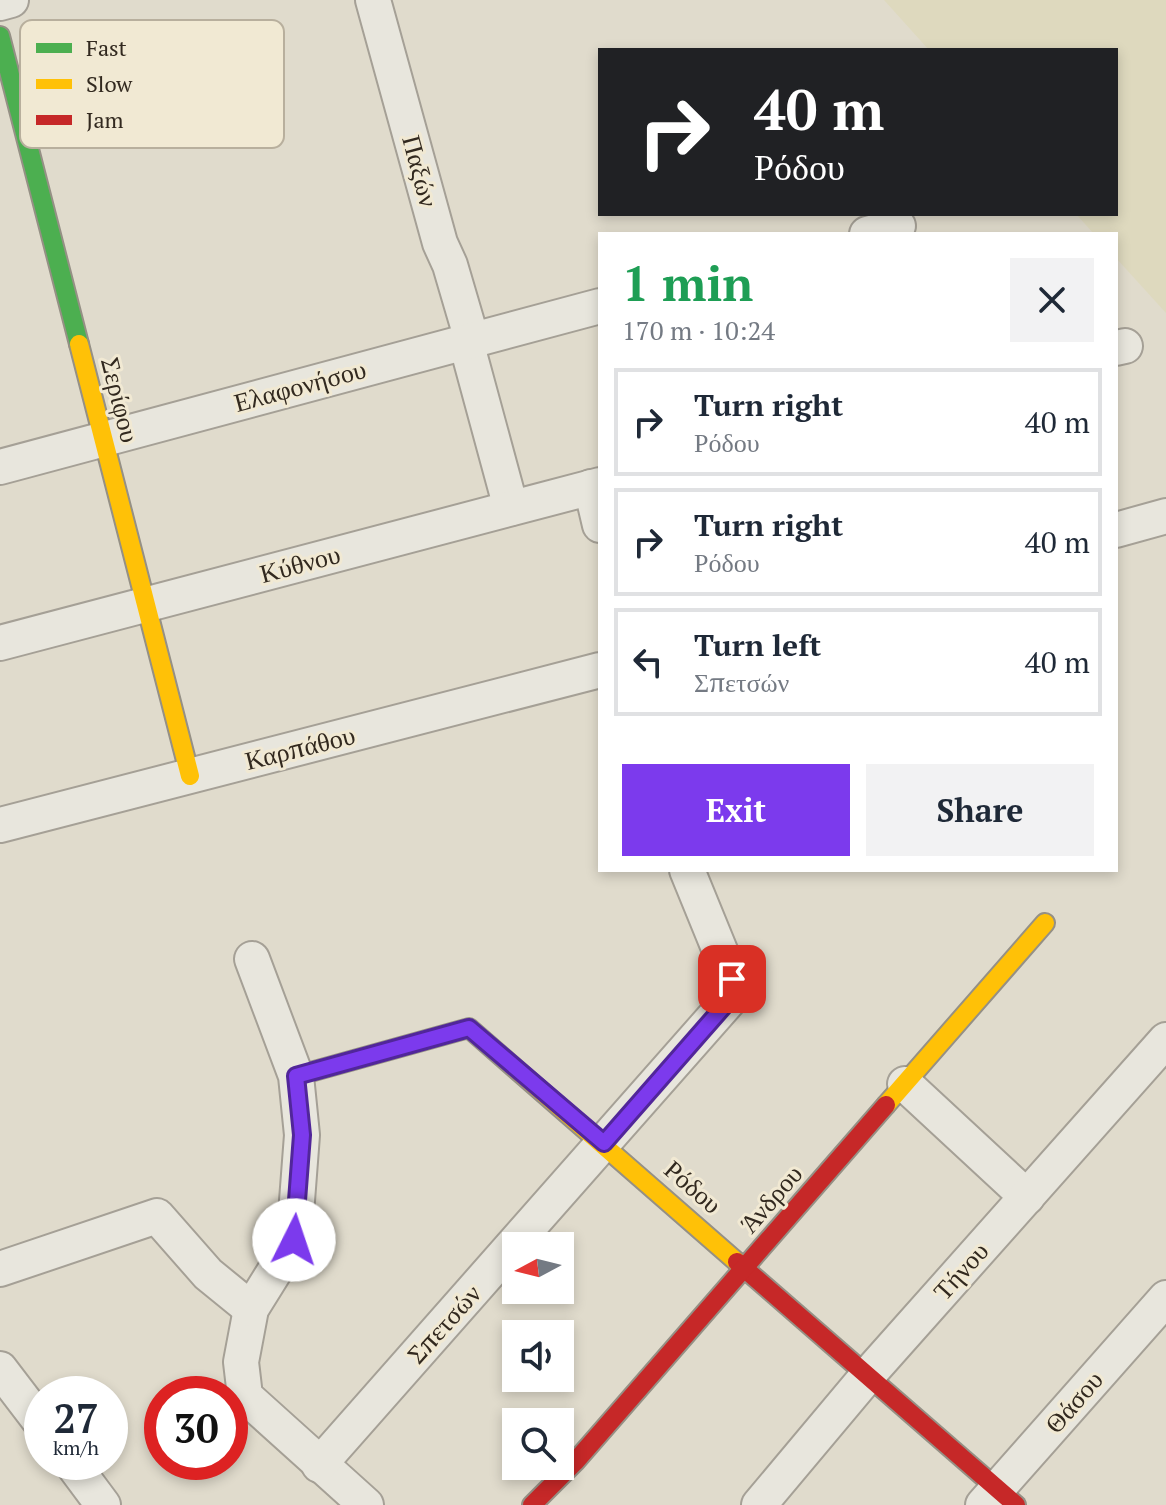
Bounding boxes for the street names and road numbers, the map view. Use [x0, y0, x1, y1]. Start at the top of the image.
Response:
street label: Παξών [395, 131, 447, 211]
street label: Ελαφονήσου [230, 351, 370, 419]
street label: Σερίφου [94, 353, 148, 446]
street label: Κύθνου [256, 536, 344, 590]
street label: Καρπάθου [241, 717, 358, 777]
street label: Ρόδου [658, 1152, 730, 1221]
street label: Άνδρου [731, 1157, 809, 1240]
street label: Τήνου [925, 1234, 995, 1307]
street label: Σπετσών [399, 1276, 488, 1370]
street label: Θάσου [1037, 1363, 1110, 1440]

